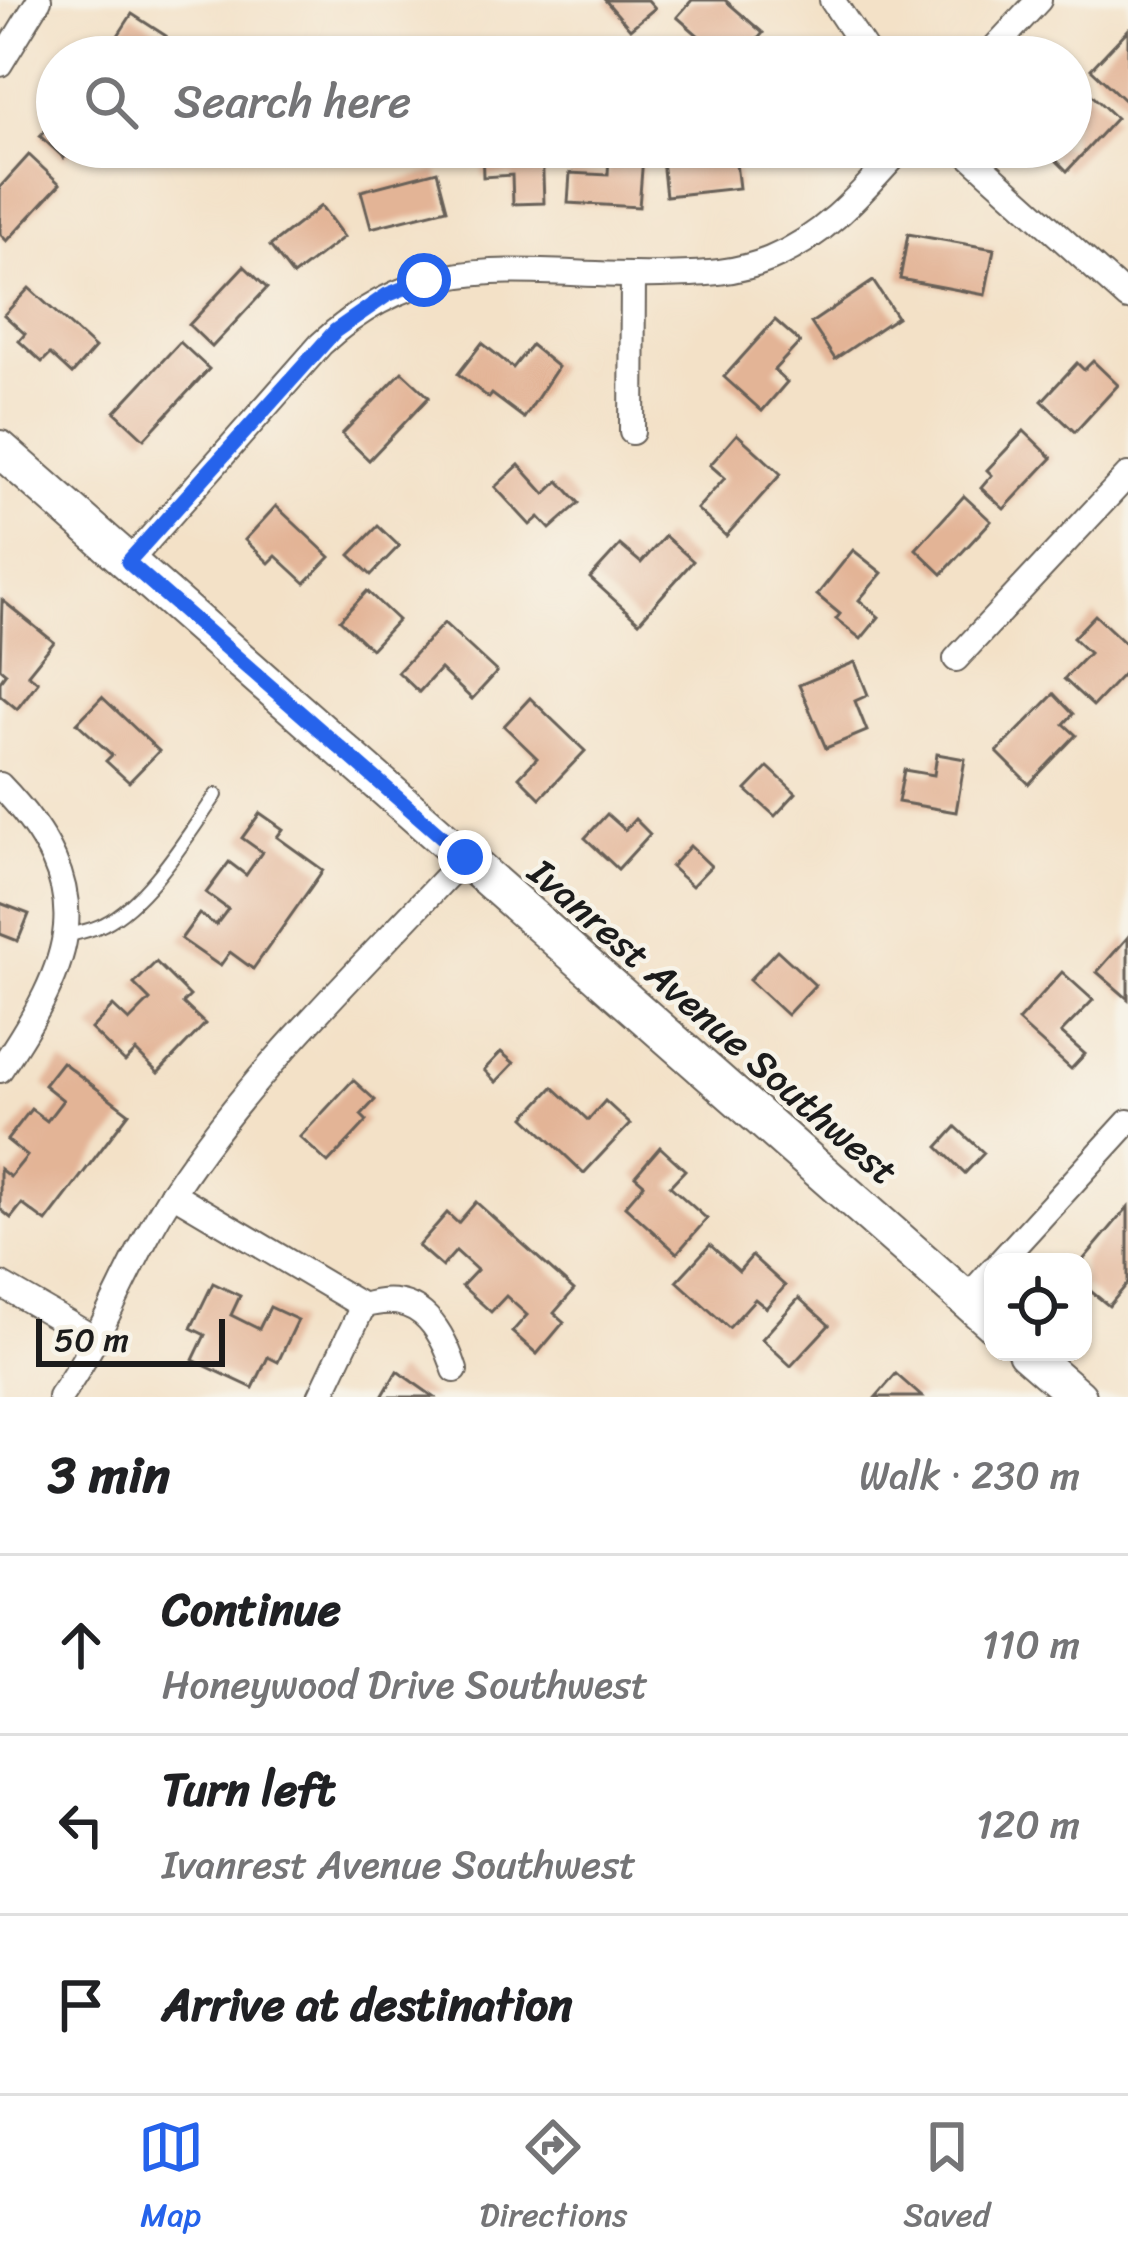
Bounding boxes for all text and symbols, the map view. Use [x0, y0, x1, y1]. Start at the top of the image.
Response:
search box [36, 36, 1092, 168]
text: Search here [174, 62, 411, 142]
icon: search [78, 69, 144, 135]
route start [397, 253, 451, 307]
route end [438, 830, 492, 884]
street label: Ivanrest Avenue Southwest [511, 839, 915, 1203]
map controls [984, 1253, 1092, 1361]
button: locate [984, 1253, 1092, 1361]
text: 50 m [54, 1311, 129, 1369]
scale bar [36, 1313, 225, 1366]
text: 3 min [48, 1430, 170, 1520]
text: Walk · 230 m [859, 1441, 1080, 1510]
text: Continue [162, 1570, 341, 1650]
text: 110 m [982, 1610, 1080, 1679]
icon: ahead [48, 1612, 114, 1678]
text: Honeywood Drive Southwest [162, 1650, 648, 1719]
text: Turn left [162, 1750, 335, 1830]
text: 120 m [976, 1790, 1080, 1859]
icon: left [48, 1792, 114, 1858]
text: Ivanrest Avenue Southwest [162, 1830, 636, 1899]
text: Arrive at destination [162, 1965, 572, 2045]
icon: arrive [48, 1972, 114, 2038]
tab: Map [138, 2114, 204, 2244]
tab: Directions [480, 2114, 627, 2244]
tab: Saved [903, 2114, 990, 2244]

